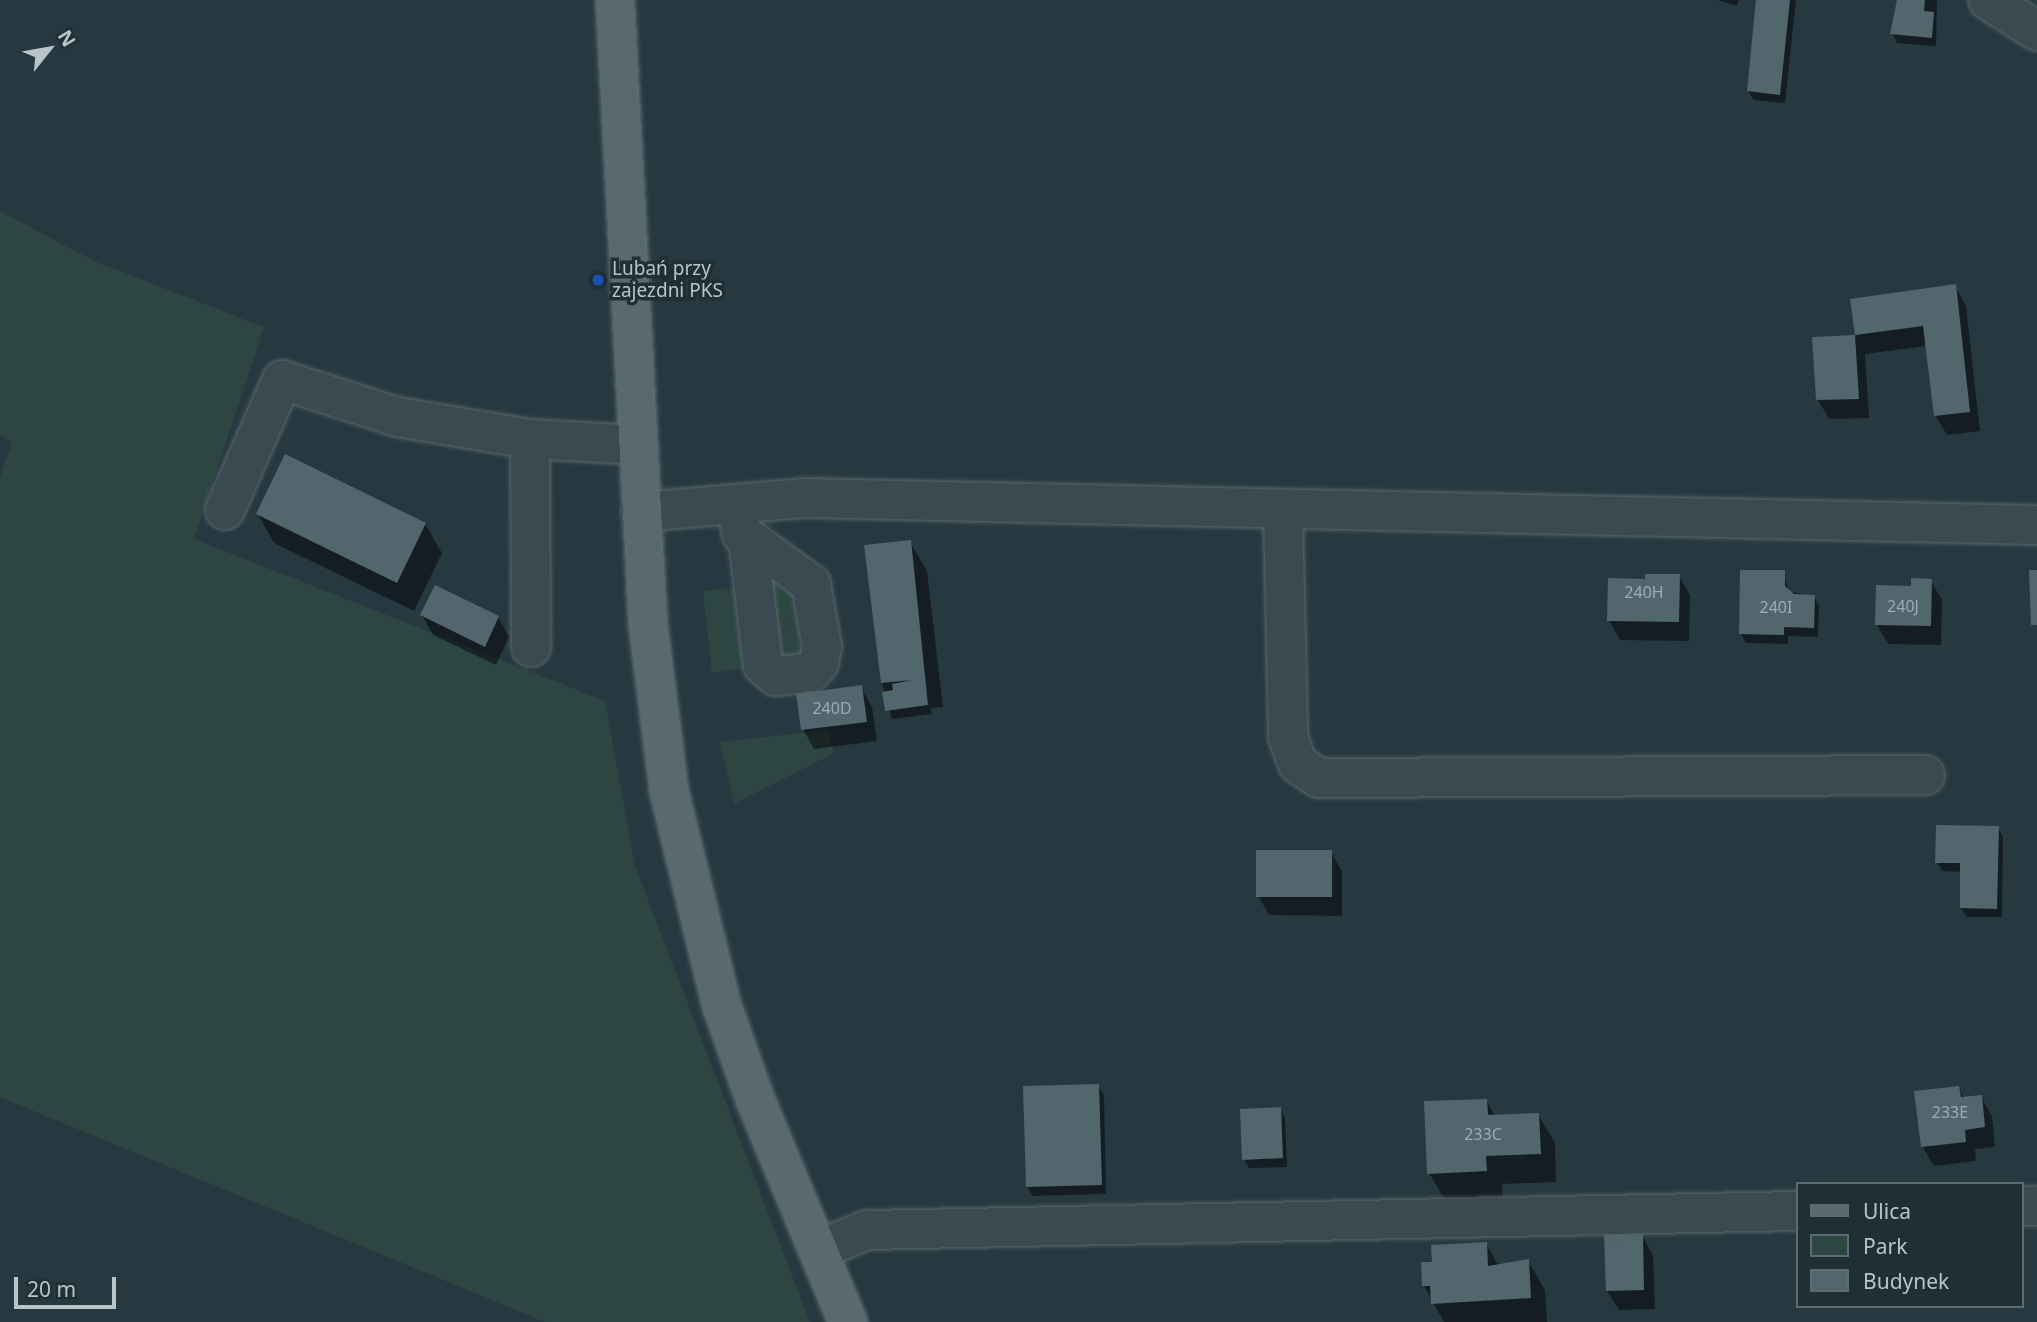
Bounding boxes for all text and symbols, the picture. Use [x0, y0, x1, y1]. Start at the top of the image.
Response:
north arrow [14, 14, 84, 84]
text: N [52, 25, 82, 51]
place label: Lubań przy zajezdni PKS [612, 258, 723, 302]
marker: Lubań przy zajezdni PKS [590, 272, 606, 288]
house number: 240H [1624, 582, 1664, 602]
house number: 240J [1887, 596, 1919, 616]
house number: 240I [1760, 597, 1792, 617]
house number: 240D [812, 698, 852, 718]
house number: 233E [1932, 1102, 1968, 1122]
house number: 233C [1464, 1124, 1502, 1144]
legend [1796, 1182, 2023, 1308]
text: Ulica [1863, 1197, 1911, 1225]
text: Park [1863, 1232, 1907, 1260]
scale bar [18, 1262, 119, 1306]
text: Budynek [1863, 1267, 1949, 1295]
text: 20 m [27, 1275, 76, 1303]

